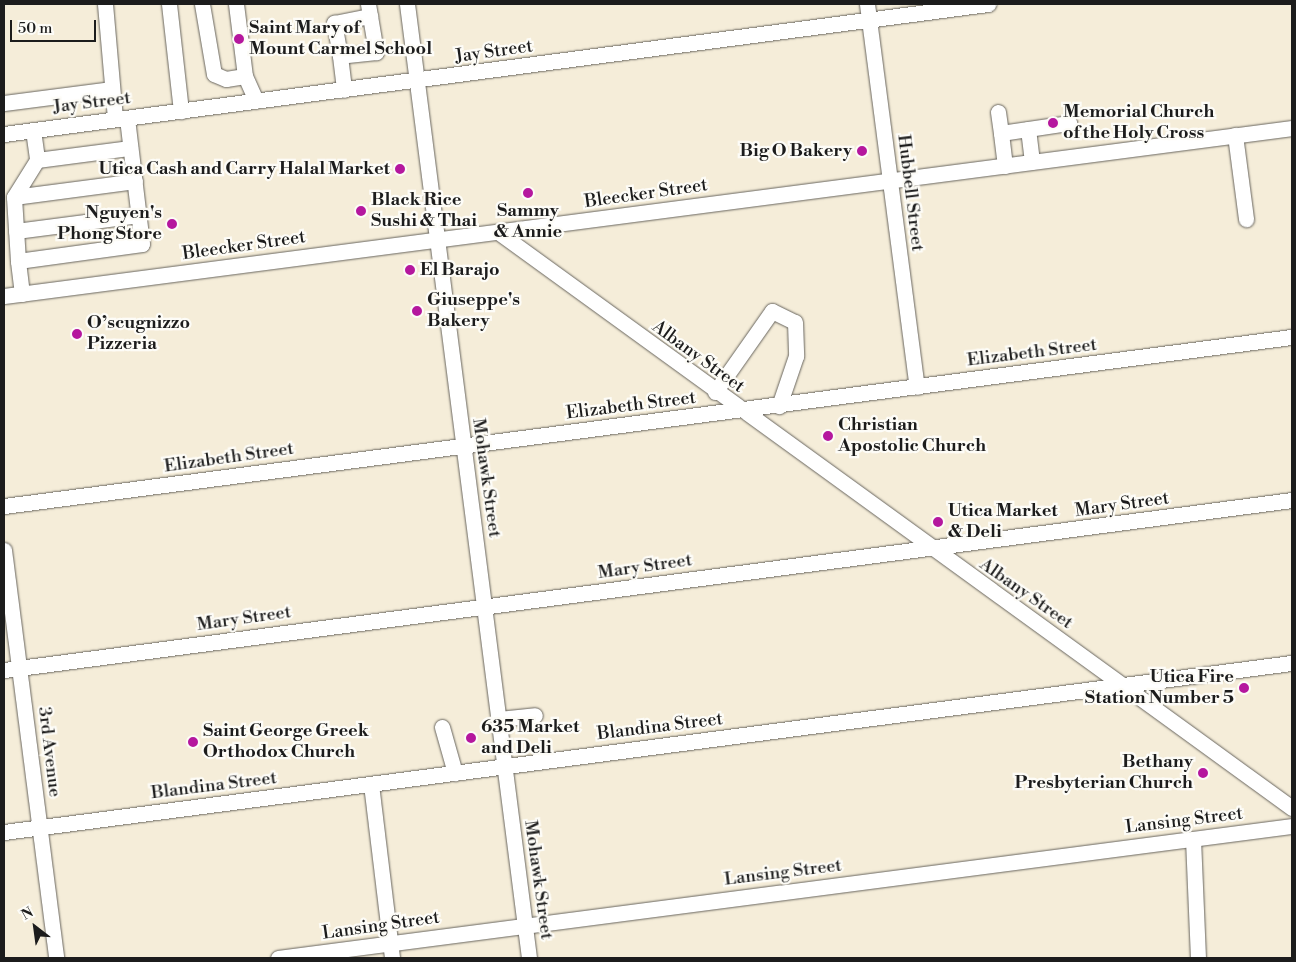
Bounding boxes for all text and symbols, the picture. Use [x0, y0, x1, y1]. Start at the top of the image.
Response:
scale bar [12, 10, 99, 42]
place label: Saint Mary of Mount Carmel School [249, 18, 432, 60]
text: 50 m [18, 19, 52, 38]
marker: Saint Mary of Mount Carmel School [233, 33, 245, 45]
street label: Jay Street [454, 36, 534, 68]
street label: Jay Street [52, 88, 132, 118]
place label: Memorial Church of the Holy Cross [1063, 102, 1214, 144]
marker: Memorial Church of the Holy Cross [1047, 117, 1059, 129]
street label: Hubbell Street [892, 133, 928, 253]
place label: Big O Bakery [740, 140, 852, 162]
marker: Big O Bakery [856, 145, 868, 157]
place label: Utica Cash and Carry Halal Market [98, 158, 390, 180]
marker: Utica Cash and Carry Halal Market [394, 163, 406, 175]
street label: Bleecker Street [583, 175, 709, 213]
marker: Sammy & Annie [522, 187, 534, 199]
place label: Black Rice Sushi & Thai [371, 190, 477, 232]
place label: Sammy & Annie [494, 201, 562, 243]
place label: Nguyen's Phong Store [57, 203, 162, 245]
marker: Black Rice Sushi & Thai [355, 205, 367, 217]
marker: Nguyen's Phong Store [166, 218, 178, 230]
street label: Bleecker Street [181, 227, 307, 265]
place label: El Barajo [420, 259, 500, 281]
marker: El Barajo [404, 264, 416, 276]
place label: Giuseppe's Bakery [427, 290, 520, 332]
marker: Giuseppe's Bakery [411, 305, 423, 317]
place label: O’scugnizzo Pizzeria [87, 313, 190, 356]
street label: Albany Street [648, 316, 748, 398]
marker: O’scugnizzo Pizzeria [71, 328, 83, 340]
street label: Elizabeth Street [966, 334, 1098, 372]
street label: Elizabeth Street [565, 387, 697, 425]
place label: Christian Apostolic Church [838, 415, 986, 458]
street label: Mohawk Street [467, 417, 505, 539]
marker: Christian Apostolic Church [822, 430, 834, 442]
street label: Elizabeth Street [163, 438, 295, 478]
street label: Mary Street [1074, 488, 1170, 522]
place label: Utica Market & Deli [948, 501, 1058, 544]
marker: Utica Market & Deli [932, 516, 944, 528]
street label: Mary Street [597, 550, 693, 584]
street label: Albany Street [975, 554, 1077, 634]
street label: Mary Street [196, 602, 292, 636]
place label: Utica Fire Station Number 5 [1085, 667, 1234, 710]
marker: Utica Fire Station Number 5 [1238, 682, 1250, 694]
street label: 3rd Avenue [33, 706, 65, 798]
street label: Blandina Street [596, 709, 724, 745]
place label: 635 Market and Deli [481, 717, 579, 760]
place label: Saint George Greek Orthodox Church [203, 721, 369, 764]
marker: 635 Market and Deli [465, 732, 477, 744]
marker: Saint George Greek Orthodox Church [187, 736, 199, 748]
place label: Bethany Presbyterian Church [1014, 752, 1193, 794]
marker: Bethany Presbyterian Church [1197, 767, 1209, 779]
street label: Blandina Street [150, 768, 278, 804]
street label: Lansing Street [1124, 803, 1244, 839]
street label: Mohawk Street [519, 819, 557, 941]
street label: Lansing Street [723, 855, 843, 891]
north arrow [10, 902, 60, 952]
text: N [18, 903, 37, 925]
street label: Lansing Street [321, 907, 441, 945]

